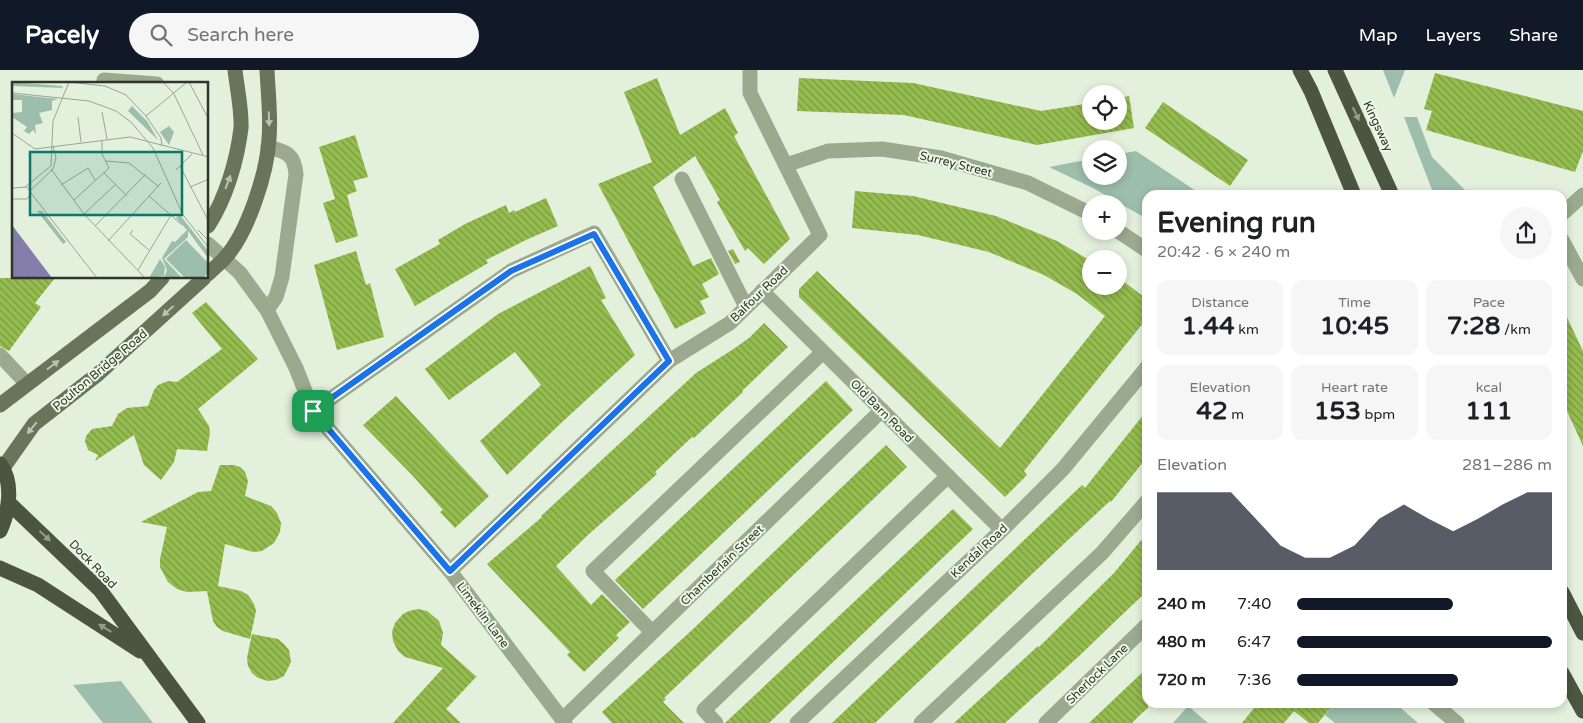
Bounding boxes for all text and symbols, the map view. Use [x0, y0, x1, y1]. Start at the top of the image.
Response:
search box [129, 13, 479, 58]
text: Pacely [25, 21, 99, 50]
icon: search [147, 21, 175, 49]
text: Search here [187, 24, 294, 46]
text: Map [1359, 24, 1398, 46]
text: Layers [1426, 24, 1481, 46]
text: Share [1509, 24, 1558, 46]
inset map [12, 82, 209, 279]
map controls [1082, 85, 1127, 295]
button: locate [1082, 85, 1127, 130]
street label: Kingsway [1360, 99, 1396, 154]
one-way arrow [1352, 107, 1360, 121]
one-way arrow [265, 111, 273, 127]
button: layers [1082, 140, 1127, 185]
street label: Surrey Street [918, 148, 994, 180]
one-way arrow [224, 174, 232, 189]
button: + [1082, 195, 1127, 240]
text: Evening run [1157, 206, 1316, 240]
button: share [1500, 207, 1552, 259]
text: 20:42 · 6 × 240 m [1157, 242, 1290, 262]
button: − [1082, 250, 1127, 295]
street label: Balfour Road [727, 263, 791, 325]
text: Distance [1191, 294, 1249, 311]
text: Time [1338, 294, 1371, 311]
text: Pace [1473, 294, 1505, 311]
one-way arrow [163, 305, 175, 317]
text: 1.44 [1182, 311, 1235, 341]
text: 10:45 [1320, 311, 1389, 341]
text: 7:28 [1447, 311, 1500, 341]
text: km [1235, 321, 1259, 338]
text: /km [1500, 321, 1531, 338]
street label: Poulton Bridge Road [50, 326, 150, 414]
one-way arrow [46, 360, 60, 370]
street label: Old Barn Road [848, 377, 916, 445]
text: Elevation [1190, 379, 1251, 396]
text: Heart rate [1321, 379, 1388, 396]
text: kcal [1476, 379, 1502, 396]
pin [292, 390, 334, 432]
text: 42 [1196, 396, 1228, 426]
text: 153 [1314, 396, 1361, 426]
text: 111 [1465, 396, 1512, 426]
icon: arrive [299, 397, 327, 425]
text: m [1228, 406, 1244, 423]
text: bpm [1361, 406, 1395, 423]
one-way arrow [27, 421, 38, 434]
text: Elevation [1157, 455, 1227, 475]
text: 281–286 m [1462, 455, 1552, 475]
street label: Kendal Road [948, 521, 1010, 581]
street label: Chamberlain Street [678, 522, 767, 608]
one-way arrow [38, 531, 51, 542]
street label: Dock Road [66, 537, 120, 591]
street label: Limekiln Lane [454, 579, 512, 651]
text: 240 m [1157, 594, 1206, 614]
text: 7:40 [1237, 594, 1271, 614]
one-way arrow [98, 624, 111, 633]
text: 480 m [1157, 632, 1206, 652]
text: 6:47 [1237, 632, 1271, 652]
street label: Sherlock Lane [1063, 641, 1131, 707]
text: 720 m [1157, 670, 1206, 690]
text: 7:36 [1237, 670, 1271, 690]

